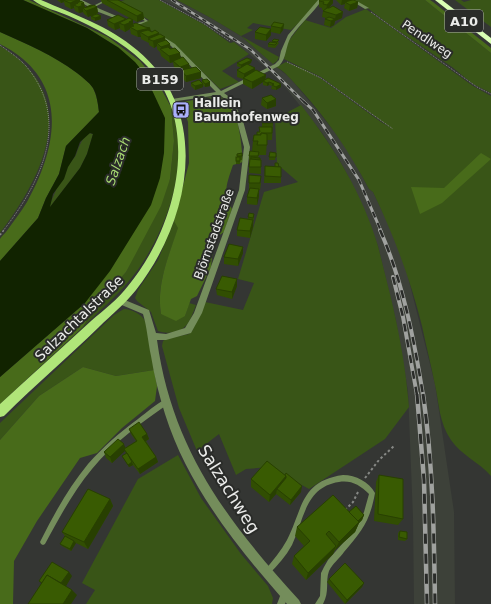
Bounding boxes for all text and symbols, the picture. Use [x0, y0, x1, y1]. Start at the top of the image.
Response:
road number: A10 [445, 10, 483, 32]
street label: Pendlweg [399, 17, 455, 61]
road number: B159 [137, 68, 183, 90]
place label: Hallein Baumhofenweg [194, 96, 299, 124]
bus stop icon: Hallein Baumhofenweg [171, 100, 191, 120]
water label: Salzach [103, 135, 133, 187]
street label: Björnstadstraße [191, 187, 237, 281]
street label: Salzachtalstraße [32, 272, 126, 364]
street label: Salzachweg [194, 441, 264, 537]

